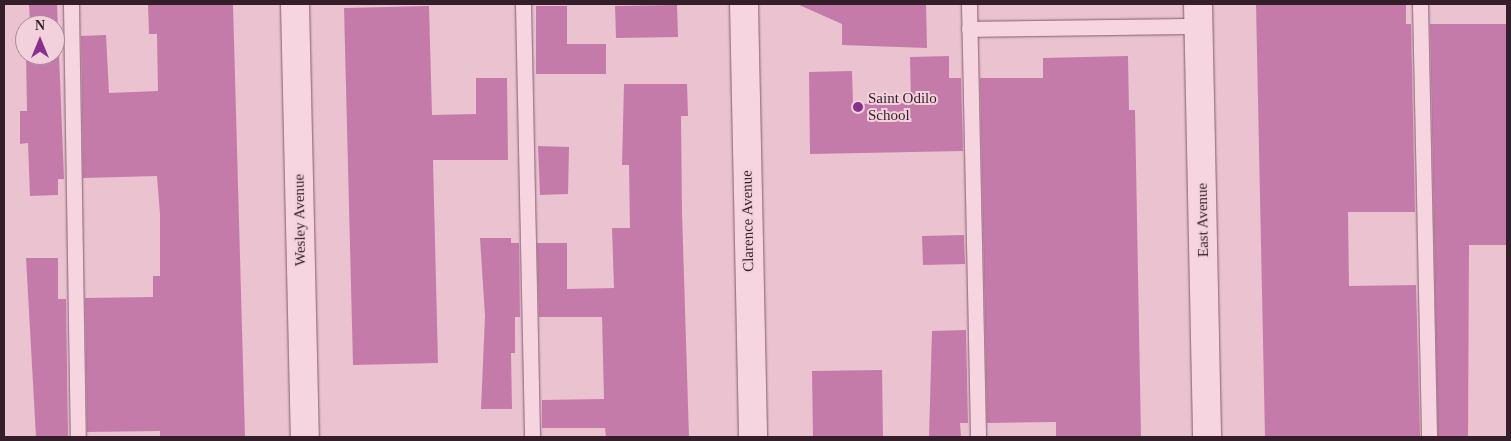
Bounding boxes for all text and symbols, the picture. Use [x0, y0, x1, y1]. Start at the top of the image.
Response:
north arrow [15, 15, 65, 65]
text: N [35, 18, 45, 33]
place label: Saint Odilo School [868, 89, 937, 124]
marker: Saint Odilo School [852, 101, 864, 113]
street label: Clarence Avenue [738, 170, 758, 272]
street label: Wesley Avenue [290, 173, 310, 267]
street label: East Avenue [1193, 182, 1213, 258]

